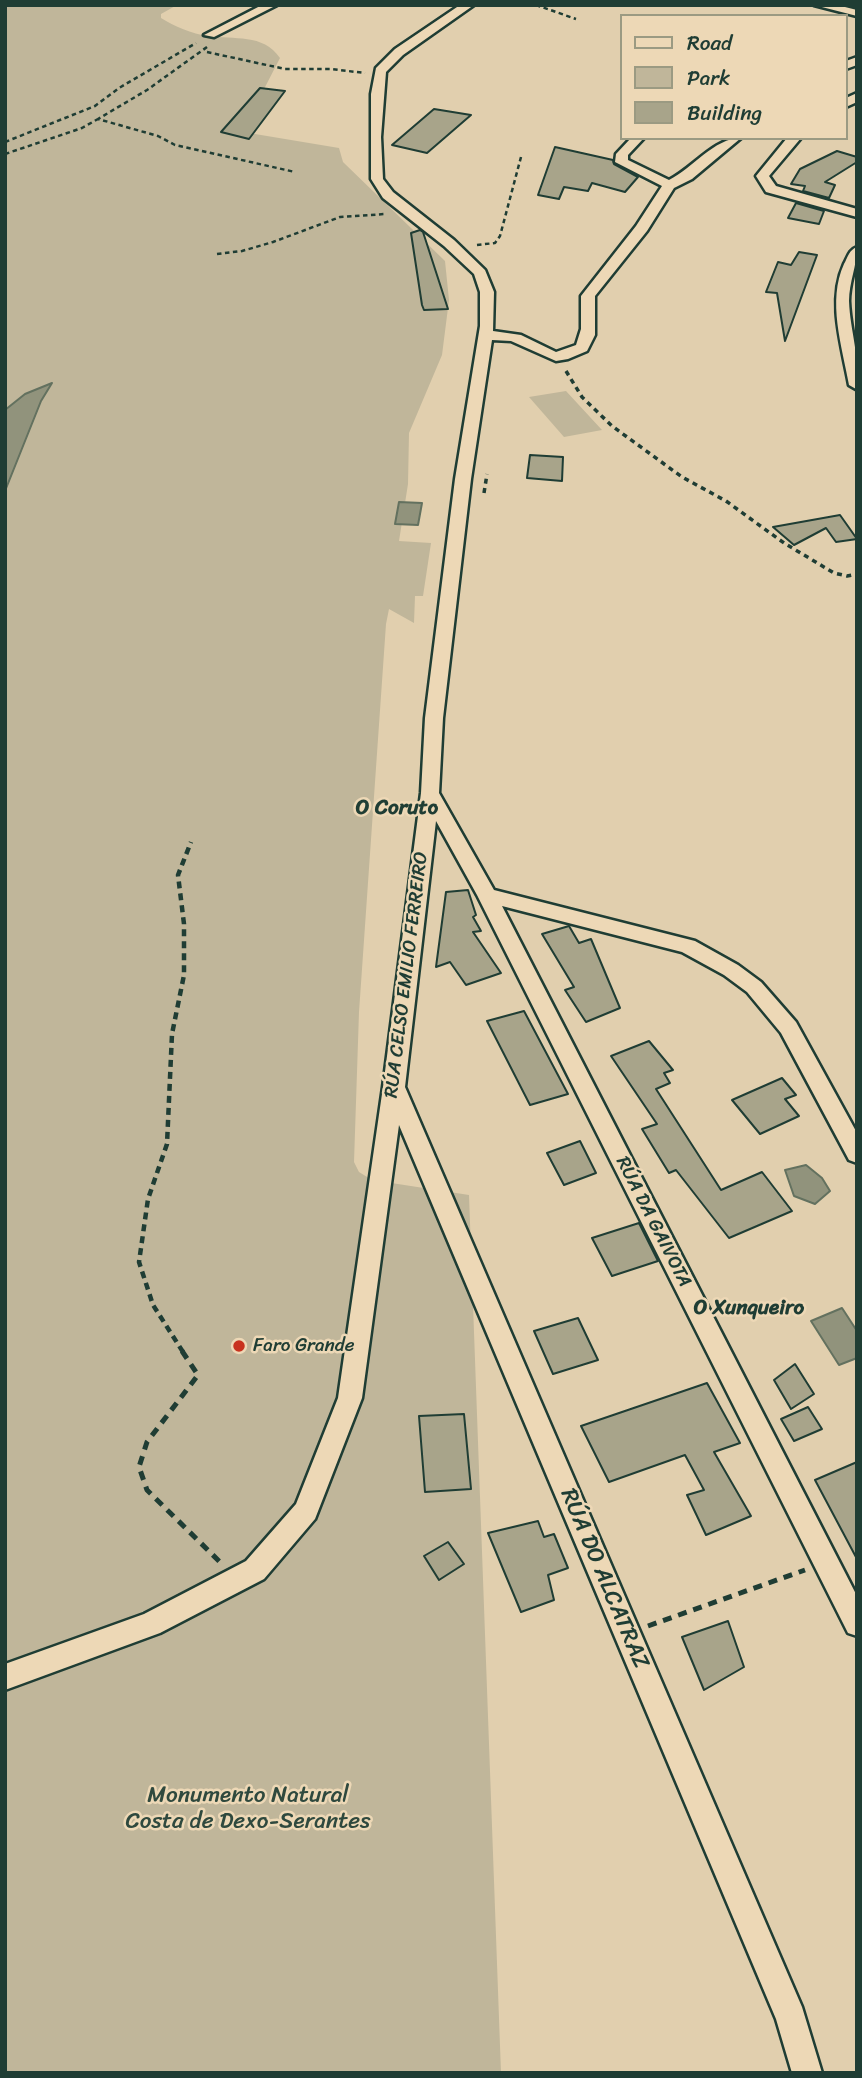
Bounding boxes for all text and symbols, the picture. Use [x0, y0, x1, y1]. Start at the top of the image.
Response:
legend [620, 14, 848, 140]
text: Road [687, 24, 732, 62]
text: Park [687, 59, 730, 97]
text: Building [687, 94, 762, 132]
district label: O Coruto [356, 796, 438, 822]
street label: RÚA CELSO EMILIO FERREIRO [381, 851, 433, 1099]
street label: RÚA DA GAIVOTA [610, 1153, 696, 1291]
district label: O Xunqueiro [694, 1296, 804, 1322]
place label: Faro Grande [253, 1335, 354, 1357]
marker: Faro Grande [231, 1338, 247, 1354]
street label: RÚA DO ALCATRAZ [553, 1485, 655, 1673]
park label: Monumento Natural Costa de Dexo-Serantes [125, 1782, 371, 1836]

